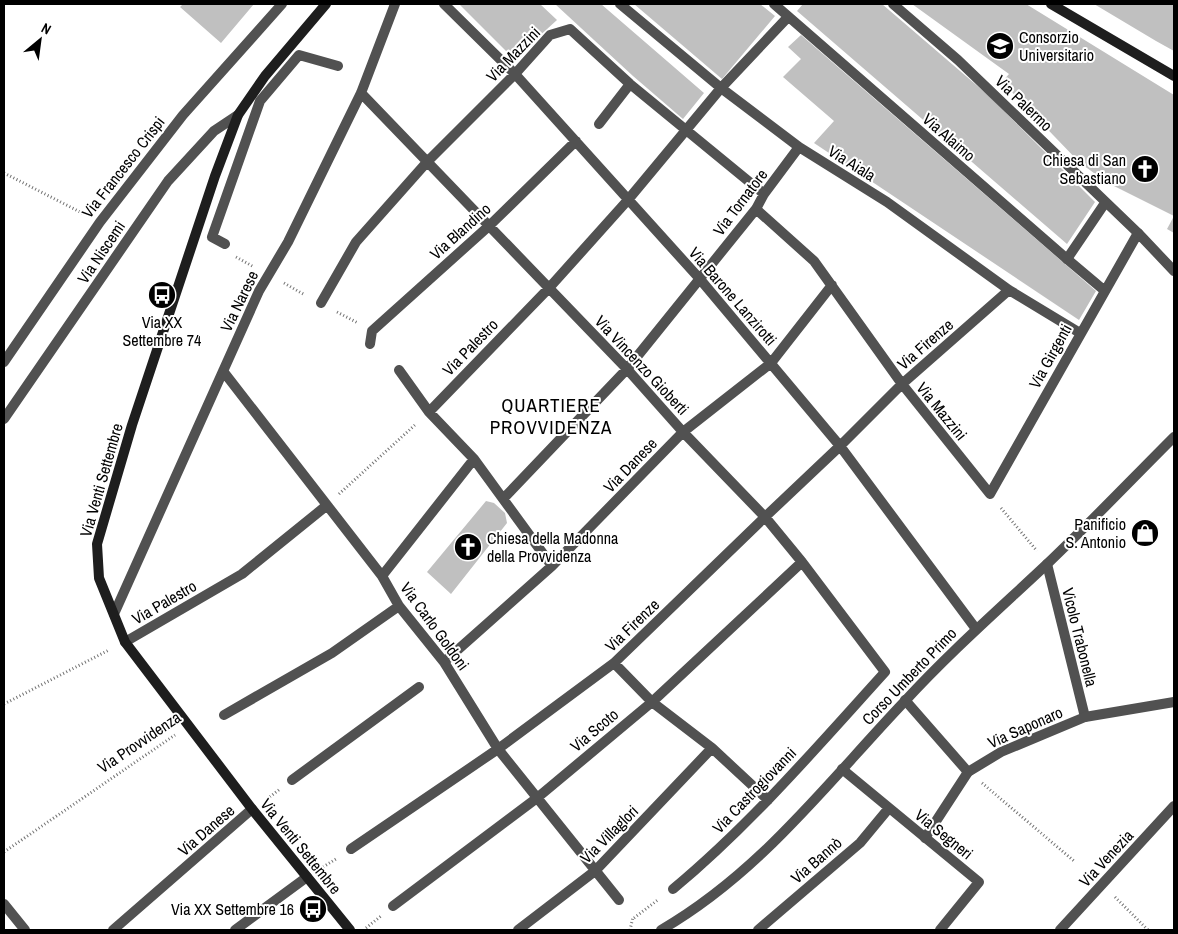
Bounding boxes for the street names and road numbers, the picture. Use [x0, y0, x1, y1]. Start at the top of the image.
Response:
street label: Via Mazzini [481, 22, 545, 86]
street label: Via Palermo [990, 70, 1058, 136]
street label: Via Alaimo [918, 108, 980, 166]
street label: Via Francesco Crispi [76, 112, 170, 222]
street label: Via Aiala [824, 140, 881, 187]
street label: Via Tornatore [708, 164, 772, 240]
street label: Via Blandino [425, 198, 495, 264]
street label: Via Niscemi [72, 216, 130, 288]
street label: Via Barone Lanzirotti [684, 242, 782, 350]
street label: Via Narese [215, 267, 263, 335]
street label: Via Vincenzo Gioberti [590, 310, 694, 420]
street label: Via Palestro [437, 314, 503, 380]
street label: Via Firenze [892, 314, 958, 374]
street label: Via Girgenti [1023, 320, 1077, 392]
street label: Via Mazzini [912, 377, 972, 445]
street label: Via Venti Settembre [74, 421, 128, 539]
street label: Via Danese [598, 433, 662, 497]
street label: Via Palestro [128, 575, 200, 629]
street label: Via Carlo Goldoni [396, 577, 474, 675]
street label: Vicolo Trabonella [1057, 585, 1103, 689]
street label: Via Firenze [600, 594, 664, 656]
street label: Corso Umberto Primo [857, 622, 961, 730]
street label: Via Saponaro [984, 701, 1066, 753]
street label: Via Scoto [565, 703, 623, 757]
street label: Via Provvidenza [93, 706, 186, 778]
street label: Via Castrogiovanni [707, 742, 801, 838]
street label: Via Venti Settembre [256, 794, 346, 898]
street label: Via Danese [173, 799, 239, 861]
street label: Via Villaglori [575, 800, 643, 868]
street label: Via Segneri [910, 804, 978, 864]
street label: Via Venezia [1074, 824, 1139, 891]
street label: Via Bannò [786, 832, 846, 888]

